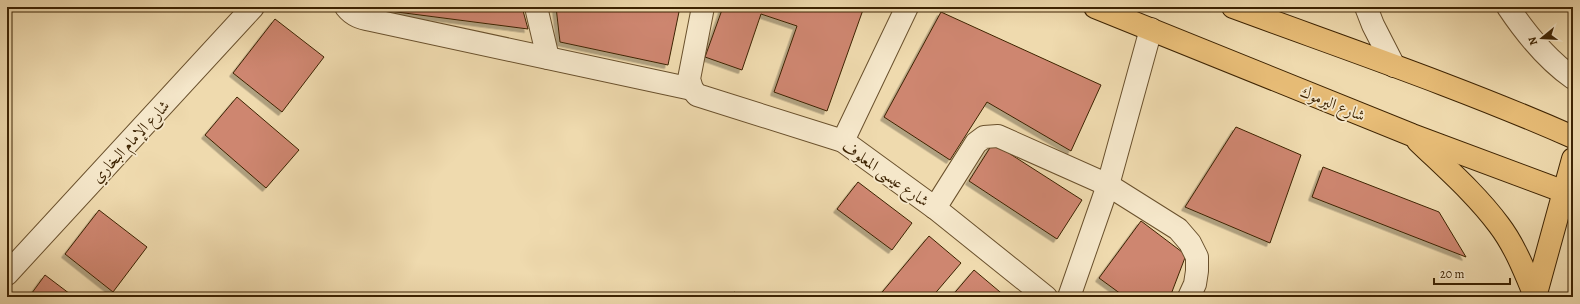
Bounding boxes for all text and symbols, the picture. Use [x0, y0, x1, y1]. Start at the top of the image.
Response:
north arrow [1522, 18, 1562, 58]
text: N [1525, 35, 1541, 47]
street label: شارع اليرموك [1296, 81, 1368, 129]
street label: شارع الإمام البخاري [87, 95, 177, 190]
street label: شارع عيسى المعلوف [836, 136, 933, 214]
scale bar [1434, 260, 1510, 286]
text: 20 m [1440, 266, 1464, 282]

